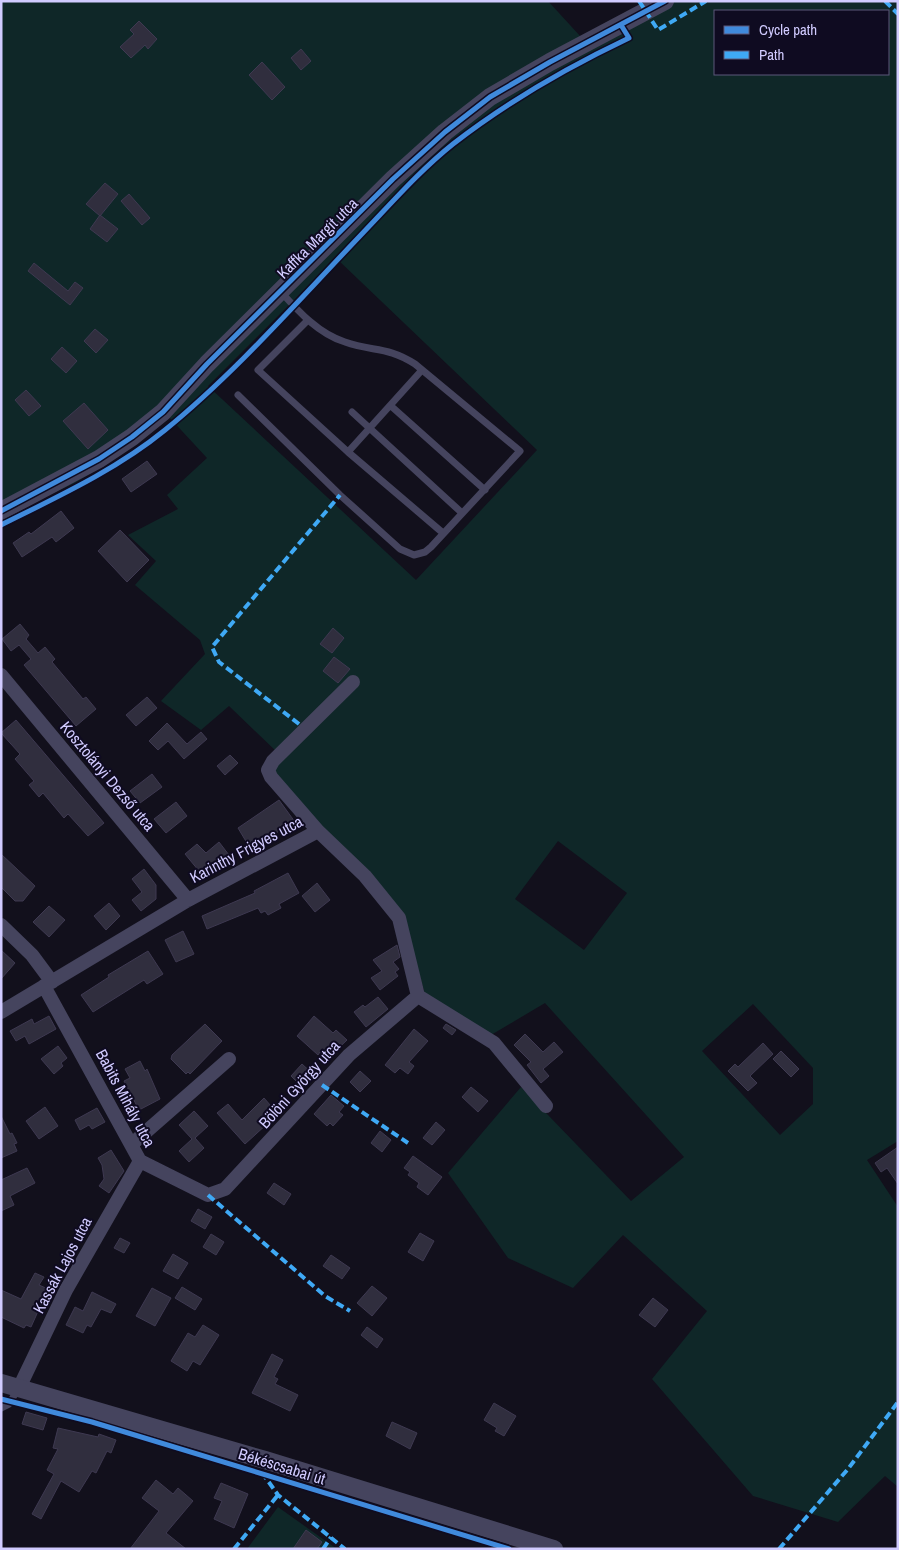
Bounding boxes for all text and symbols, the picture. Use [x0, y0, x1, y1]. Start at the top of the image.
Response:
legend [714, 10, 889, 75]
text: Cycle path [759, 19, 817, 40]
text: Path [759, 44, 784, 65]
street label: Kaffka Margit utca [272, 192, 363, 283]
street label: Kosztolányi Dezső utca [56, 716, 161, 836]
street label: Karinthy Frigyes utca [186, 810, 307, 888]
street label: Bölöni György utca [253, 1035, 345, 1133]
street label: Babits Mihály utca [91, 1045, 161, 1151]
street label: Kassák Lajos utca [27, 1212, 97, 1317]
street label: Békéscsabai út [236, 1442, 328, 1490]

